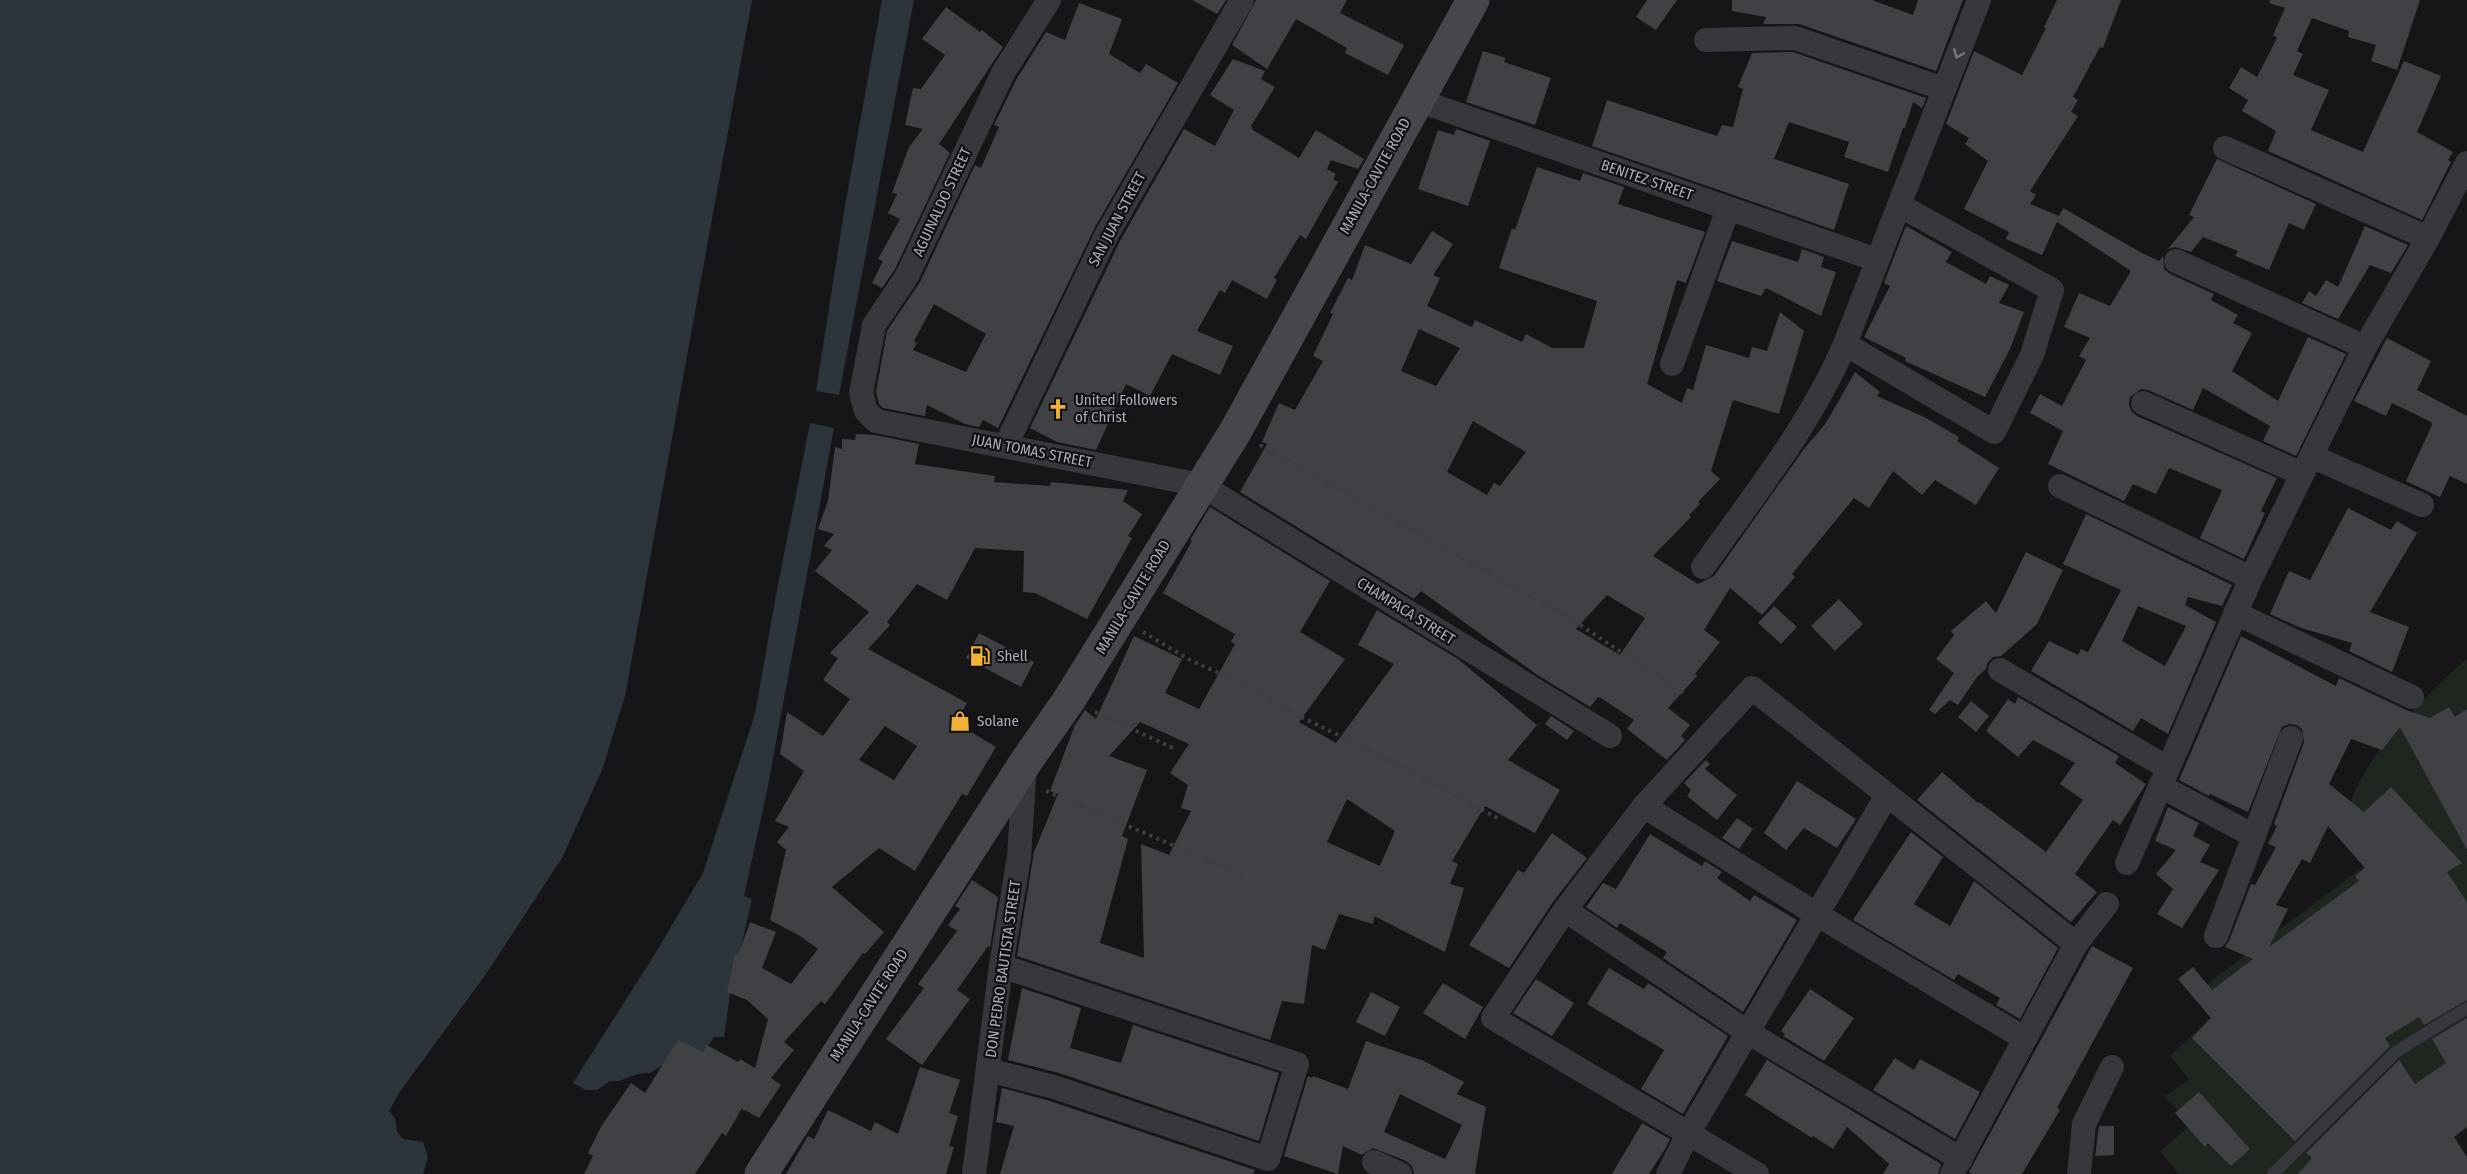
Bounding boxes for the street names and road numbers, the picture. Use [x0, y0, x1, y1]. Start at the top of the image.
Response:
street label: MANILA-CAVITE ROAD [1336, 115, 1414, 237]
street label: AGUINALDO STREET [909, 145, 975, 259]
street label: BENITEZ STREET [1599, 156, 1695, 204]
street label: SAN JUAN STREET [1085, 169, 1149, 269]
street label: JUAN TOMAS STREET [971, 431, 1094, 471]
street label: MANILA-CAVITE ROAD [1092, 537, 1174, 657]
street label: CHAMPACA STREET [1354, 574, 1458, 648]
street label: DON PEDRO BAUTISTA STREET [982, 879, 1024, 1059]
street label: MANILA-CAVITE ROAD [826, 946, 912, 1064]

